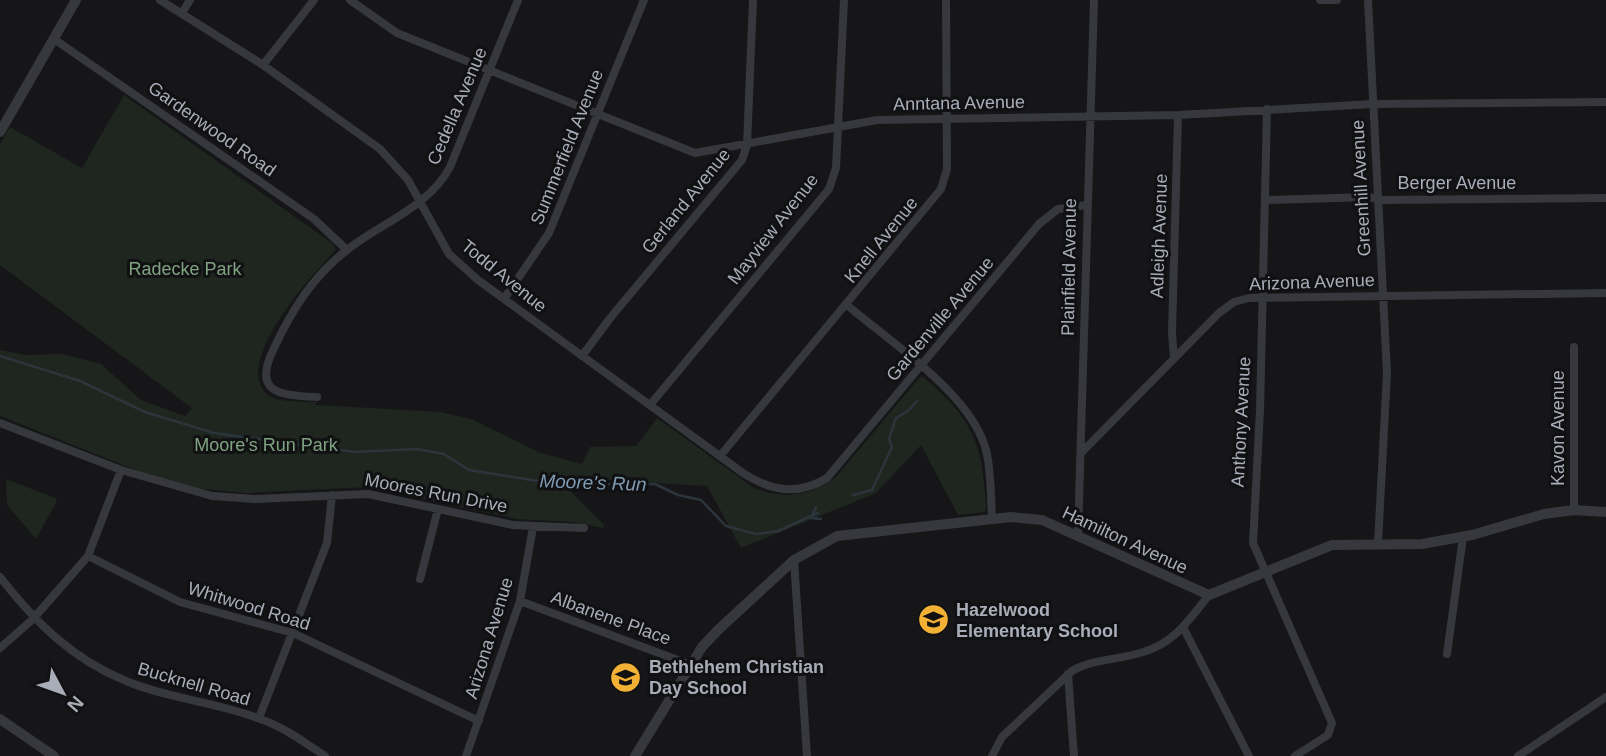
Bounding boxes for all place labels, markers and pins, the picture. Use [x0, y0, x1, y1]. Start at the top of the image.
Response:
place label: Hazelwood Elementary School [956, 600, 1118, 641]
school or university icon: Hazelwood Elementary School [916, 603, 950, 637]
place label: Bethlehem Christian Day School [649, 657, 824, 698]
school or university icon: Bethlehem Christian Day School [609, 660, 643, 694]

